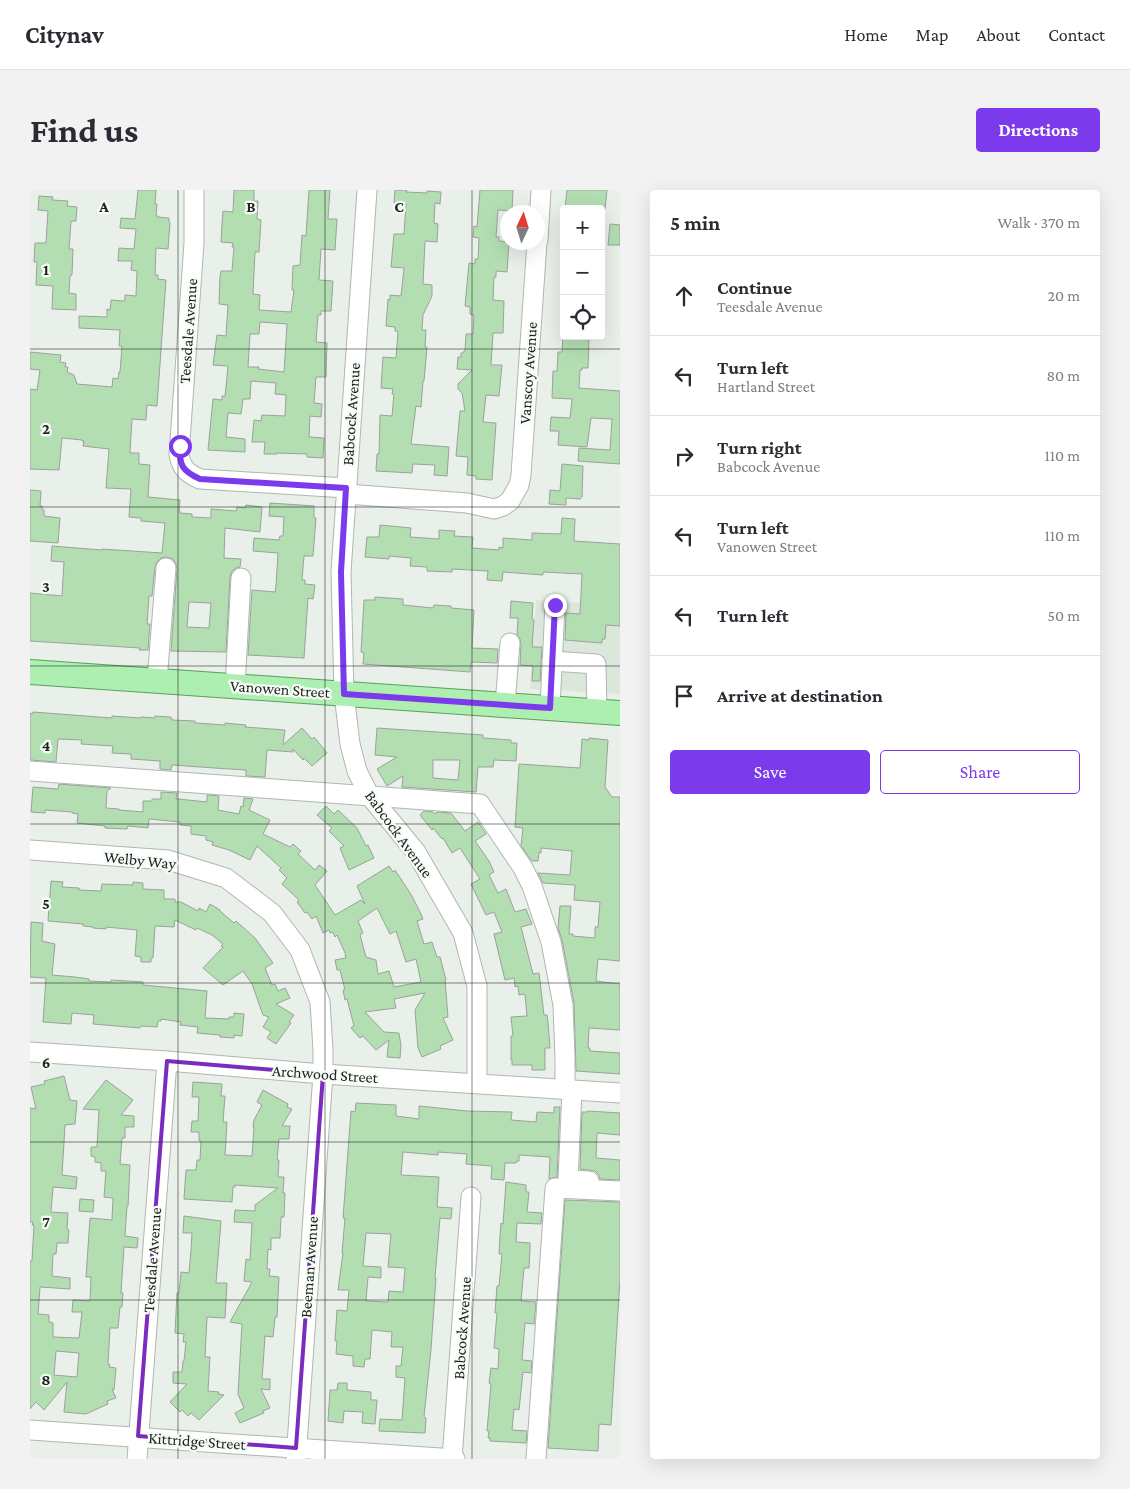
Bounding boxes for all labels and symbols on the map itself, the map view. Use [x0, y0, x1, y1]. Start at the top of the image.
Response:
text: A [98, 198, 109, 215]
text: B [246, 198, 256, 215]
text: C [394, 198, 404, 215]
north arrow [500, 205, 545, 250]
text: 1 [43, 261, 49, 278]
street label: Teesdale Avenue [176, 278, 200, 384]
street label: Vanscoy Avenue [516, 321, 541, 425]
street label: Babcock Avenue [339, 362, 363, 466]
text: 2 [42, 420, 50, 437]
route start [169, 435, 192, 458]
text: 3 [42, 578, 50, 595]
route end [544, 594, 567, 617]
street label: Vanowen Street [230, 677, 331, 701]
text: 4 [42, 737, 51, 754]
street label: Babcock Avenue [362, 787, 436, 881]
street label: Welby Way [103, 848, 178, 873]
text: 5 [42, 895, 50, 912]
text: 6 [42, 1054, 50, 1071]
street label: Archwood Street [272, 1062, 379, 1086]
street label: Teesdale Avenue [140, 1207, 164, 1313]
text: 7 [42, 1213, 50, 1230]
street label: Beeman Avenue [297, 1216, 321, 1318]
street label: Babcock Avenue [450, 1276, 474, 1380]
text: 8 [41, 1371, 51, 1388]
street label: Kittridge Street [148, 1429, 247, 1454]

